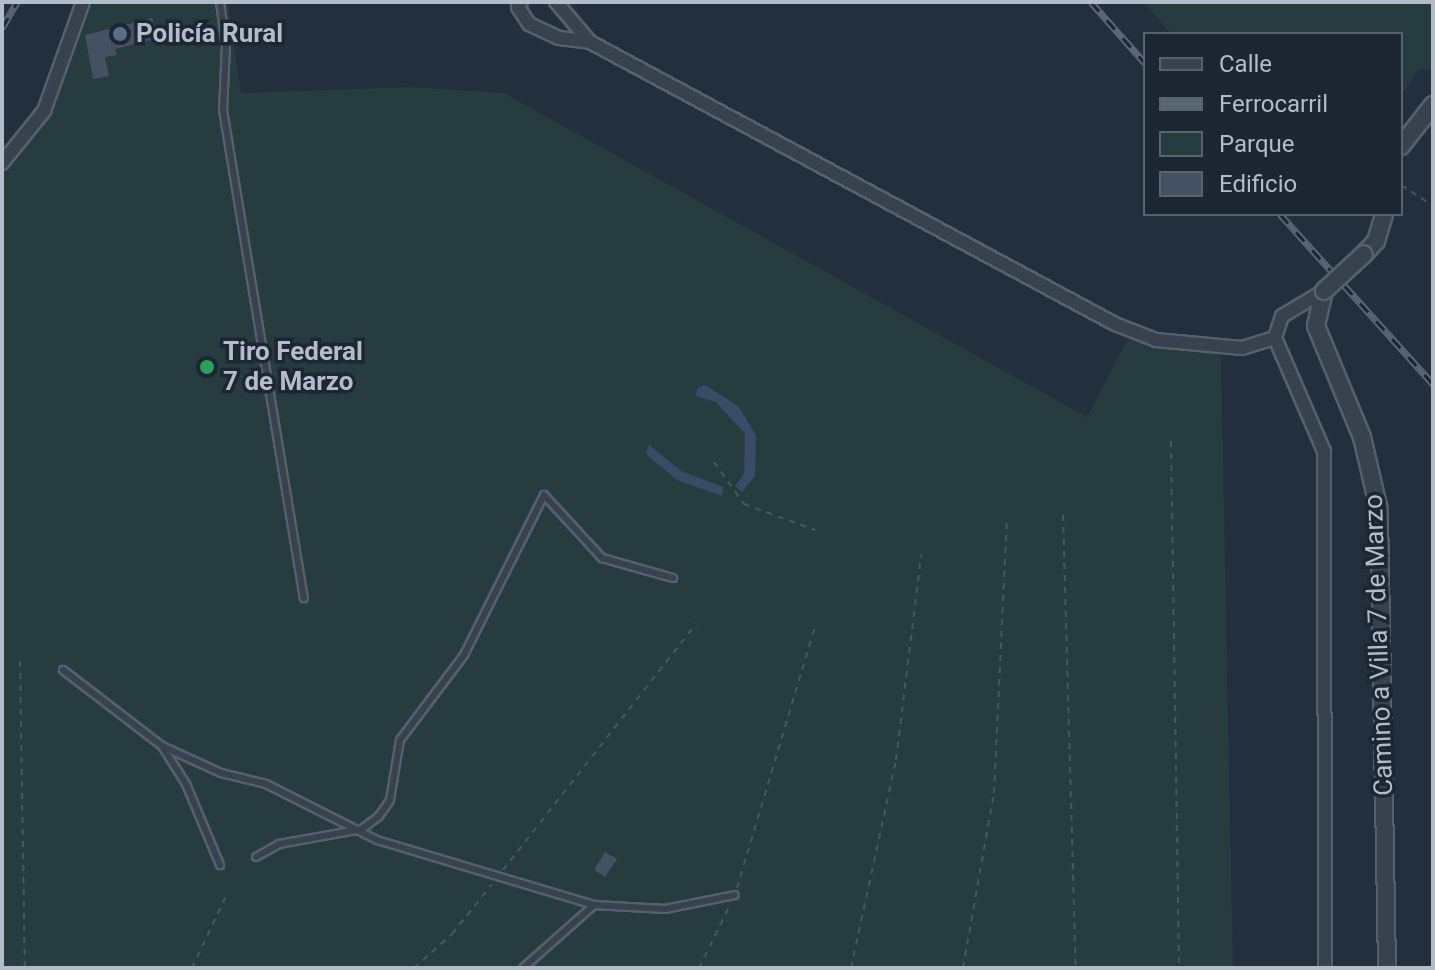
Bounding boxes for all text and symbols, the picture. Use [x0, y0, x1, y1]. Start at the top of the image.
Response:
place label: Policía Rural [136, 18, 283, 50]
marker: Policía Rural [111, 25, 129, 43]
legend [1143, 32, 1403, 216]
text: Calle [1219, 50, 1272, 78]
text: Ferrocarril [1219, 90, 1328, 118]
text: Parque [1219, 130, 1295, 158]
text: Edificio [1219, 170, 1297, 198]
place label: Tiro Federal 7 de Marzo [223, 336, 363, 398]
marker: Tiro Federal 7 de Marzo [198, 358, 216, 376]
street label: Camino a Villa 7 de Marzo [1358, 494, 1400, 796]

